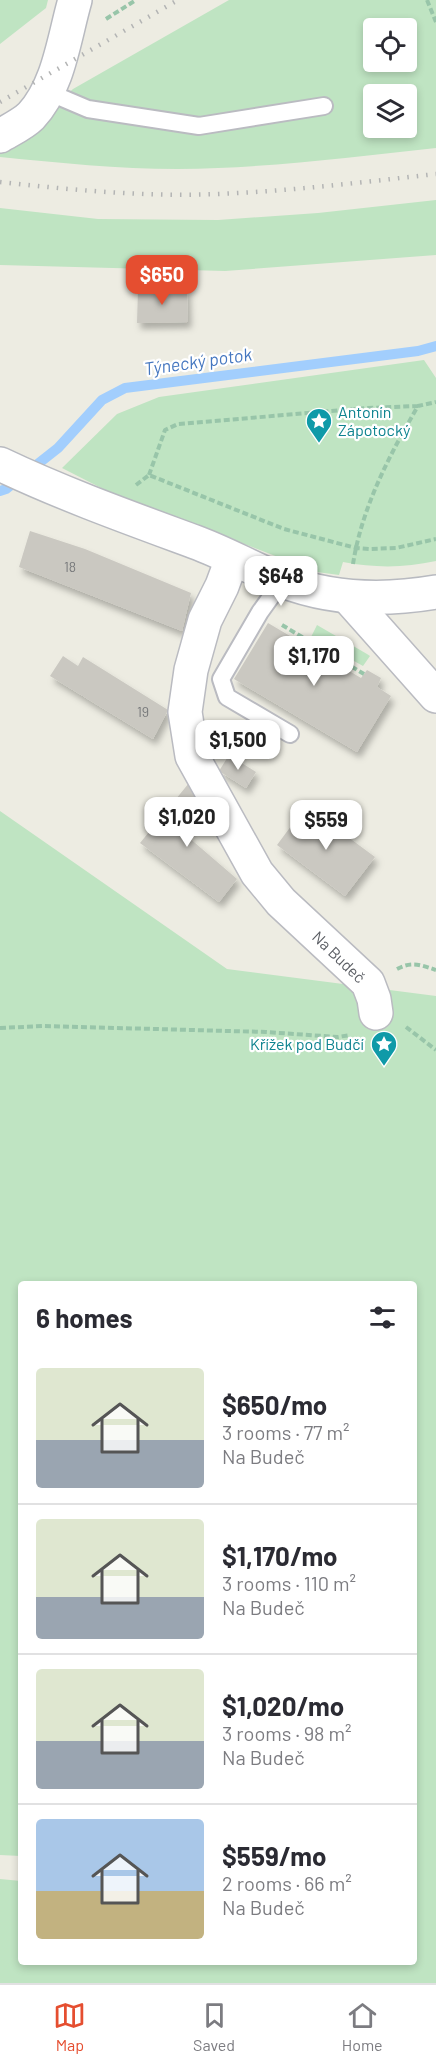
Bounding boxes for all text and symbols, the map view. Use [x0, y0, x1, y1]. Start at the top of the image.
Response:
map controls [363, 18, 417, 138]
button: locate [363, 18, 417, 72]
button: layers [363, 84, 417, 138]
pin: $650 [126, 255, 198, 306]
text: $650 [140, 262, 184, 286]
water label: Týnecký potok [143, 343, 253, 379]
place label: Antonín Zápotocký [338, 402, 411, 439]
place icon: Antonín Zápotocký [304, 406, 334, 444]
pin: $648 [245, 556, 317, 607]
house number: 18 [64, 558, 76, 575]
text: $648 [258, 563, 304, 587]
pin: $1,170 [265, 636, 363, 687]
text: $1,170 [288, 643, 340, 667]
house number: 19 [137, 703, 149, 720]
pin: $1,500 [189, 720, 287, 771]
text: $1,500 [209, 727, 267, 751]
pin: $1,020 [138, 797, 236, 848]
pin: $559 [290, 800, 362, 851]
text: $1,020 [158, 804, 216, 828]
text: $559 [304, 807, 348, 831]
street label: Na Budeč [309, 927, 370, 986]
place icon: Křížek pod Budčí [369, 1029, 399, 1067]
place label: Křížek pod Budčí [250, 1034, 365, 1053]
icon: filters [366, 1301, 399, 1334]
text: 6 homes [36, 1302, 133, 1333]
text: $650/mo [222, 1389, 327, 1420]
icon: home [84, 1392, 156, 1464]
text: 3 rooms · 77 m² [222, 1420, 350, 1444]
text: Na Budeč [222, 1444, 305, 1468]
text: $1,170/mo [222, 1540, 338, 1571]
icon: home [84, 1543, 156, 1615]
text: 3 rooms · 110 m² [222, 1571, 356, 1595]
text: Na Budeč [222, 1595, 305, 1619]
text: $1,020/mo [222, 1690, 344, 1721]
icon: home [84, 1693, 156, 1765]
text: 3 rooms · 98 m² [222, 1721, 352, 1745]
text: Na Budeč [222, 1745, 305, 1769]
text: $559/mo [222, 1840, 326, 1871]
icon: home [84, 1843, 156, 1915]
text: 2 rooms · 66 m² [222, 1871, 352, 1895]
text: Na Budeč [222, 1895, 305, 1919]
tab: Map [53, 1999, 86, 2054]
tab: Saved [193, 1999, 235, 2054]
tab: Home [342, 1999, 383, 2054]

